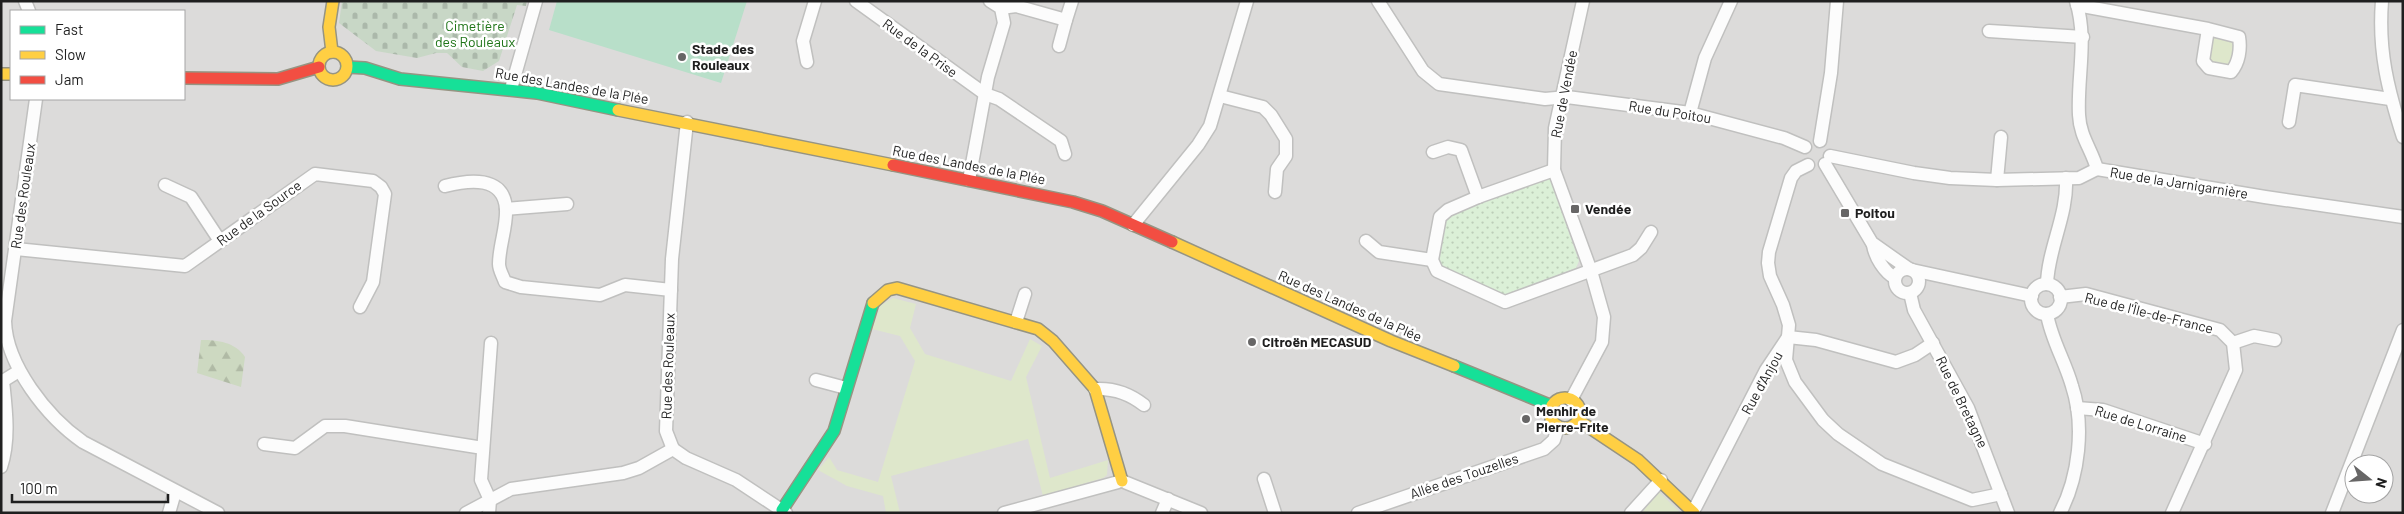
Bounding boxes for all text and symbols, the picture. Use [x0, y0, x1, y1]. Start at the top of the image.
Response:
legend [10, 10, 185, 100]
street label: Rue de la Prise [879, 15, 961, 81]
park label: Cimetière des Rouleaux [435, 17, 515, 50]
text: Fast [55, 20, 83, 38]
place label: Stade des Rouleaux [692, 40, 754, 73]
text: Slow [55, 45, 86, 63]
street label: Rue de Vendée [1547, 48, 1580, 139]
marker: Stade des Rouleaux [676, 51, 688, 63]
street label: Rue des Landes de la Plée [494, 64, 650, 107]
text: Jam [55, 70, 84, 88]
street label: Rue du Poitou [1627, 97, 1713, 126]
street label: Rue des Landes de la Plée [891, 141, 1047, 188]
street label: Rue des Rouleaux [7, 142, 38, 250]
street label: Rue de la Jarnigarnière [2109, 163, 2249, 202]
street label: Rue de la Source [213, 176, 304, 249]
place label: Vendée [1585, 200, 1632, 217]
marker: Vendée [1569, 203, 1581, 215]
place label: Poitou [1855, 204, 1895, 221]
marker: Poitou [1839, 207, 1851, 219]
street label: Rue des Landes de la Plée [1276, 266, 1425, 345]
street label: Rue de l'Île-de-France [2083, 288, 2215, 337]
street label: Rue des Rouleaux [657, 312, 678, 419]
place label: Citroën MECASUD [1262, 333, 1372, 350]
marker: Citroën MECASUD [1246, 336, 1258, 348]
street label: Rue d'Anjou [1737, 348, 1786, 417]
street label: Rue de Bretagne [1933, 353, 1992, 450]
street label: Rue de Lorraine [2093, 401, 2189, 446]
place label: Menhir de Pierre-Frite [1536, 402, 1609, 435]
marker: Menhir de Pierre-Frite [1520, 413, 1532, 425]
street label: Allée des Touzelles [1407, 449, 1521, 502]
north arrow [2344, 454, 2394, 504]
scale bar [12, 472, 169, 504]
text: N [2372, 476, 2391, 490]
text: 100 m [20, 479, 58, 497]

